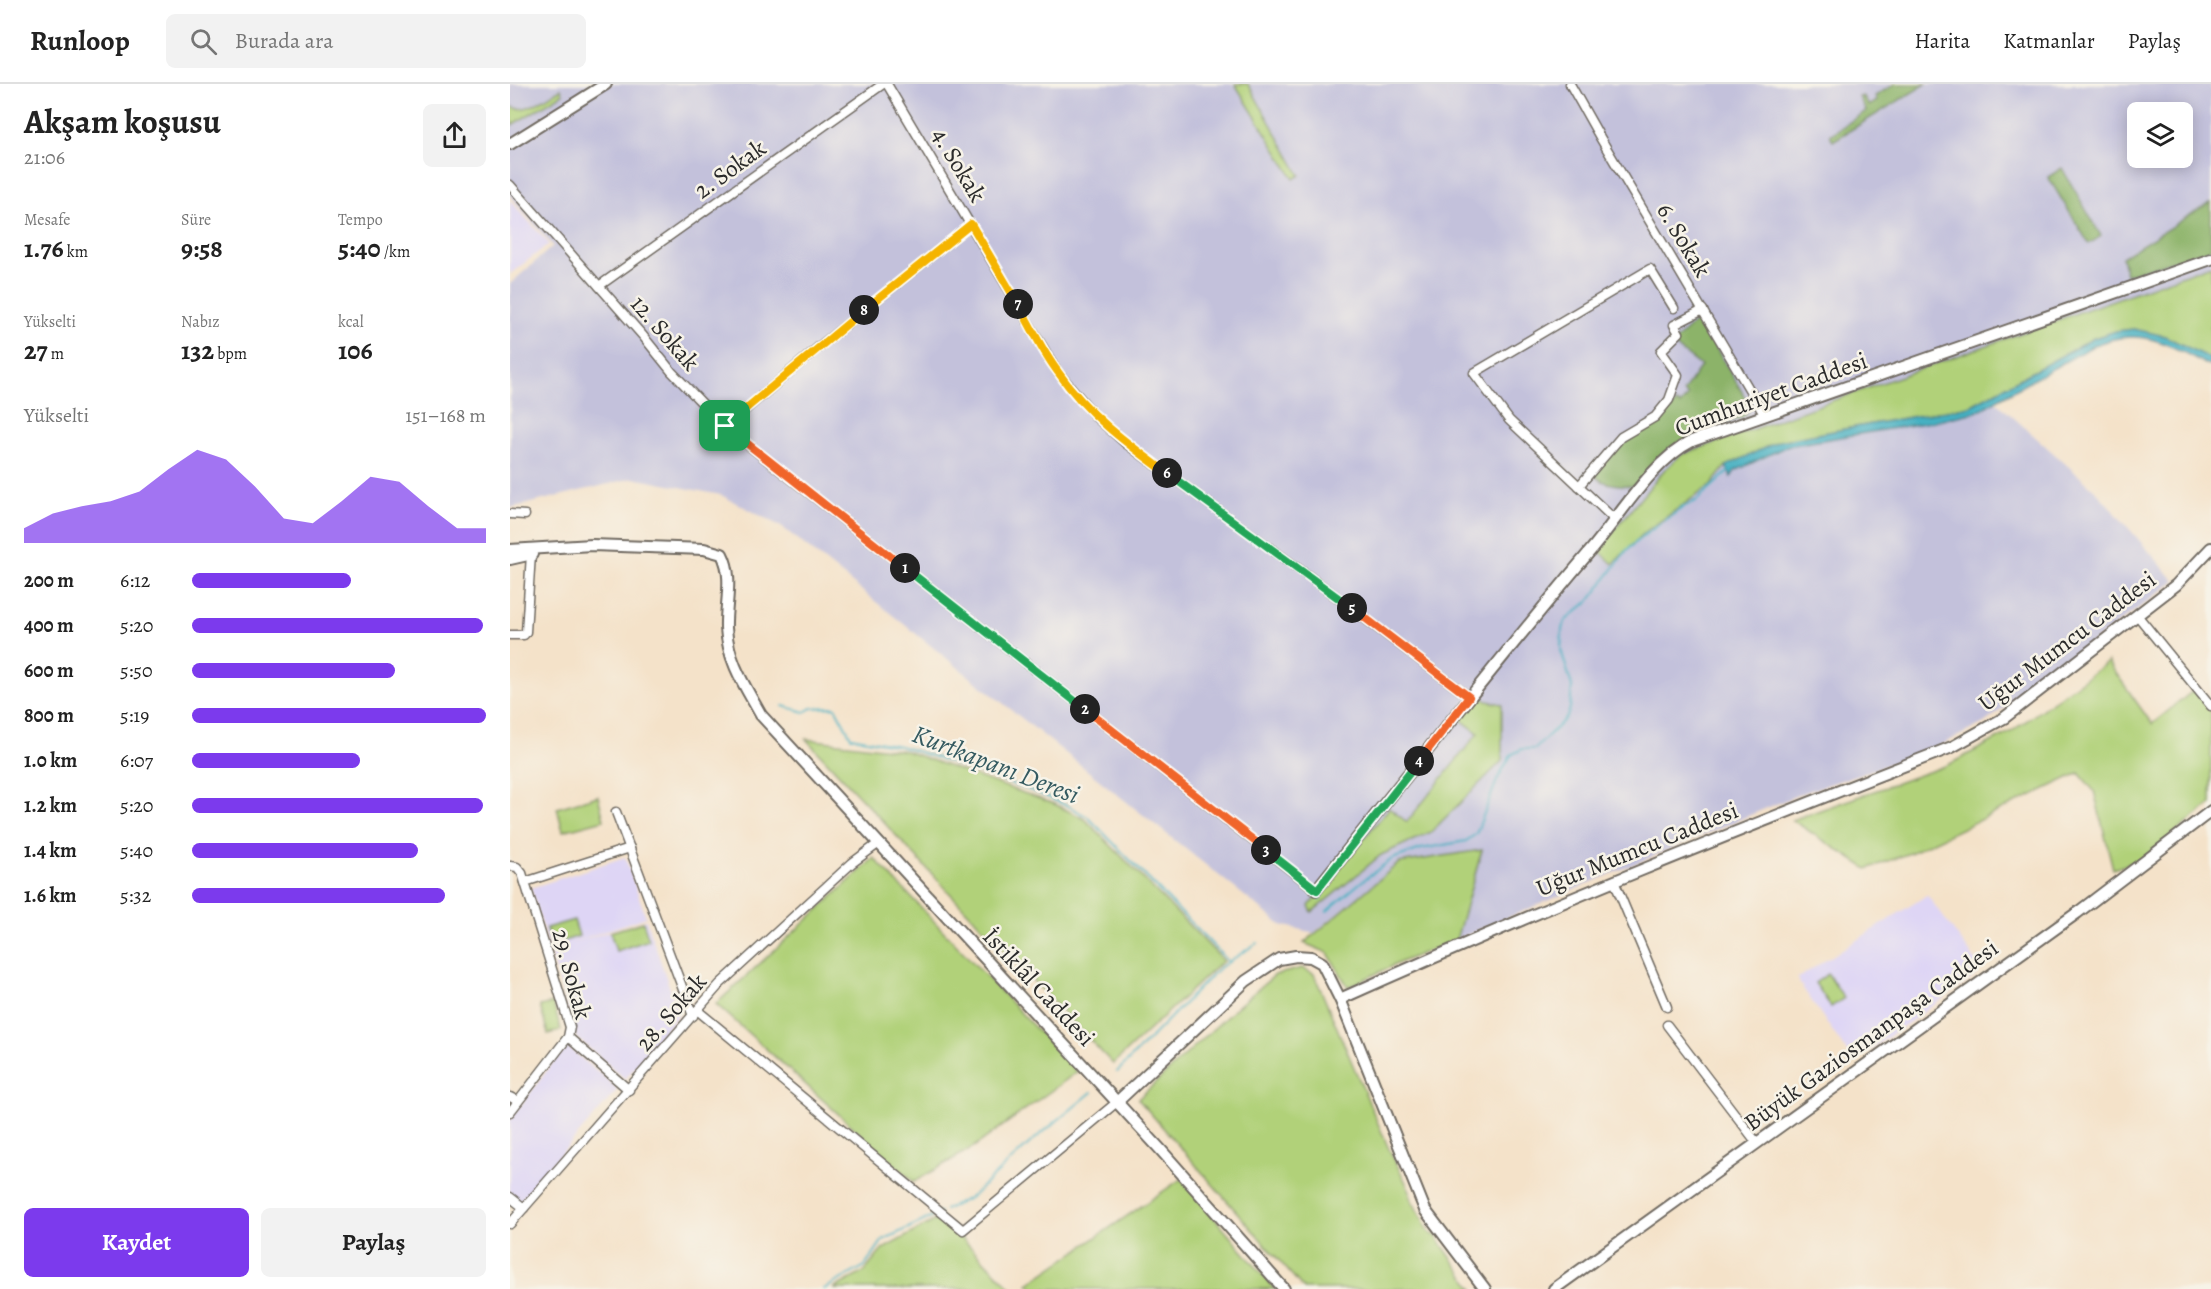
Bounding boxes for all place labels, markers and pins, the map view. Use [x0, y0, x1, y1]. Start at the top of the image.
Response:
pin: 7 [1003, 289, 1033, 319]
pin: 8 [849, 295, 879, 325]
pin [699, 400, 750, 451]
pin: 6 [1152, 458, 1182, 488]
pin: 1 [890, 553, 920, 583]
pin: 5 [1337, 593, 1367, 623]
pin: 2 [1070, 694, 1100, 724]
pin: 4 [1404, 746, 1434, 776]
pin: 3 [1251, 835, 1281, 865]

